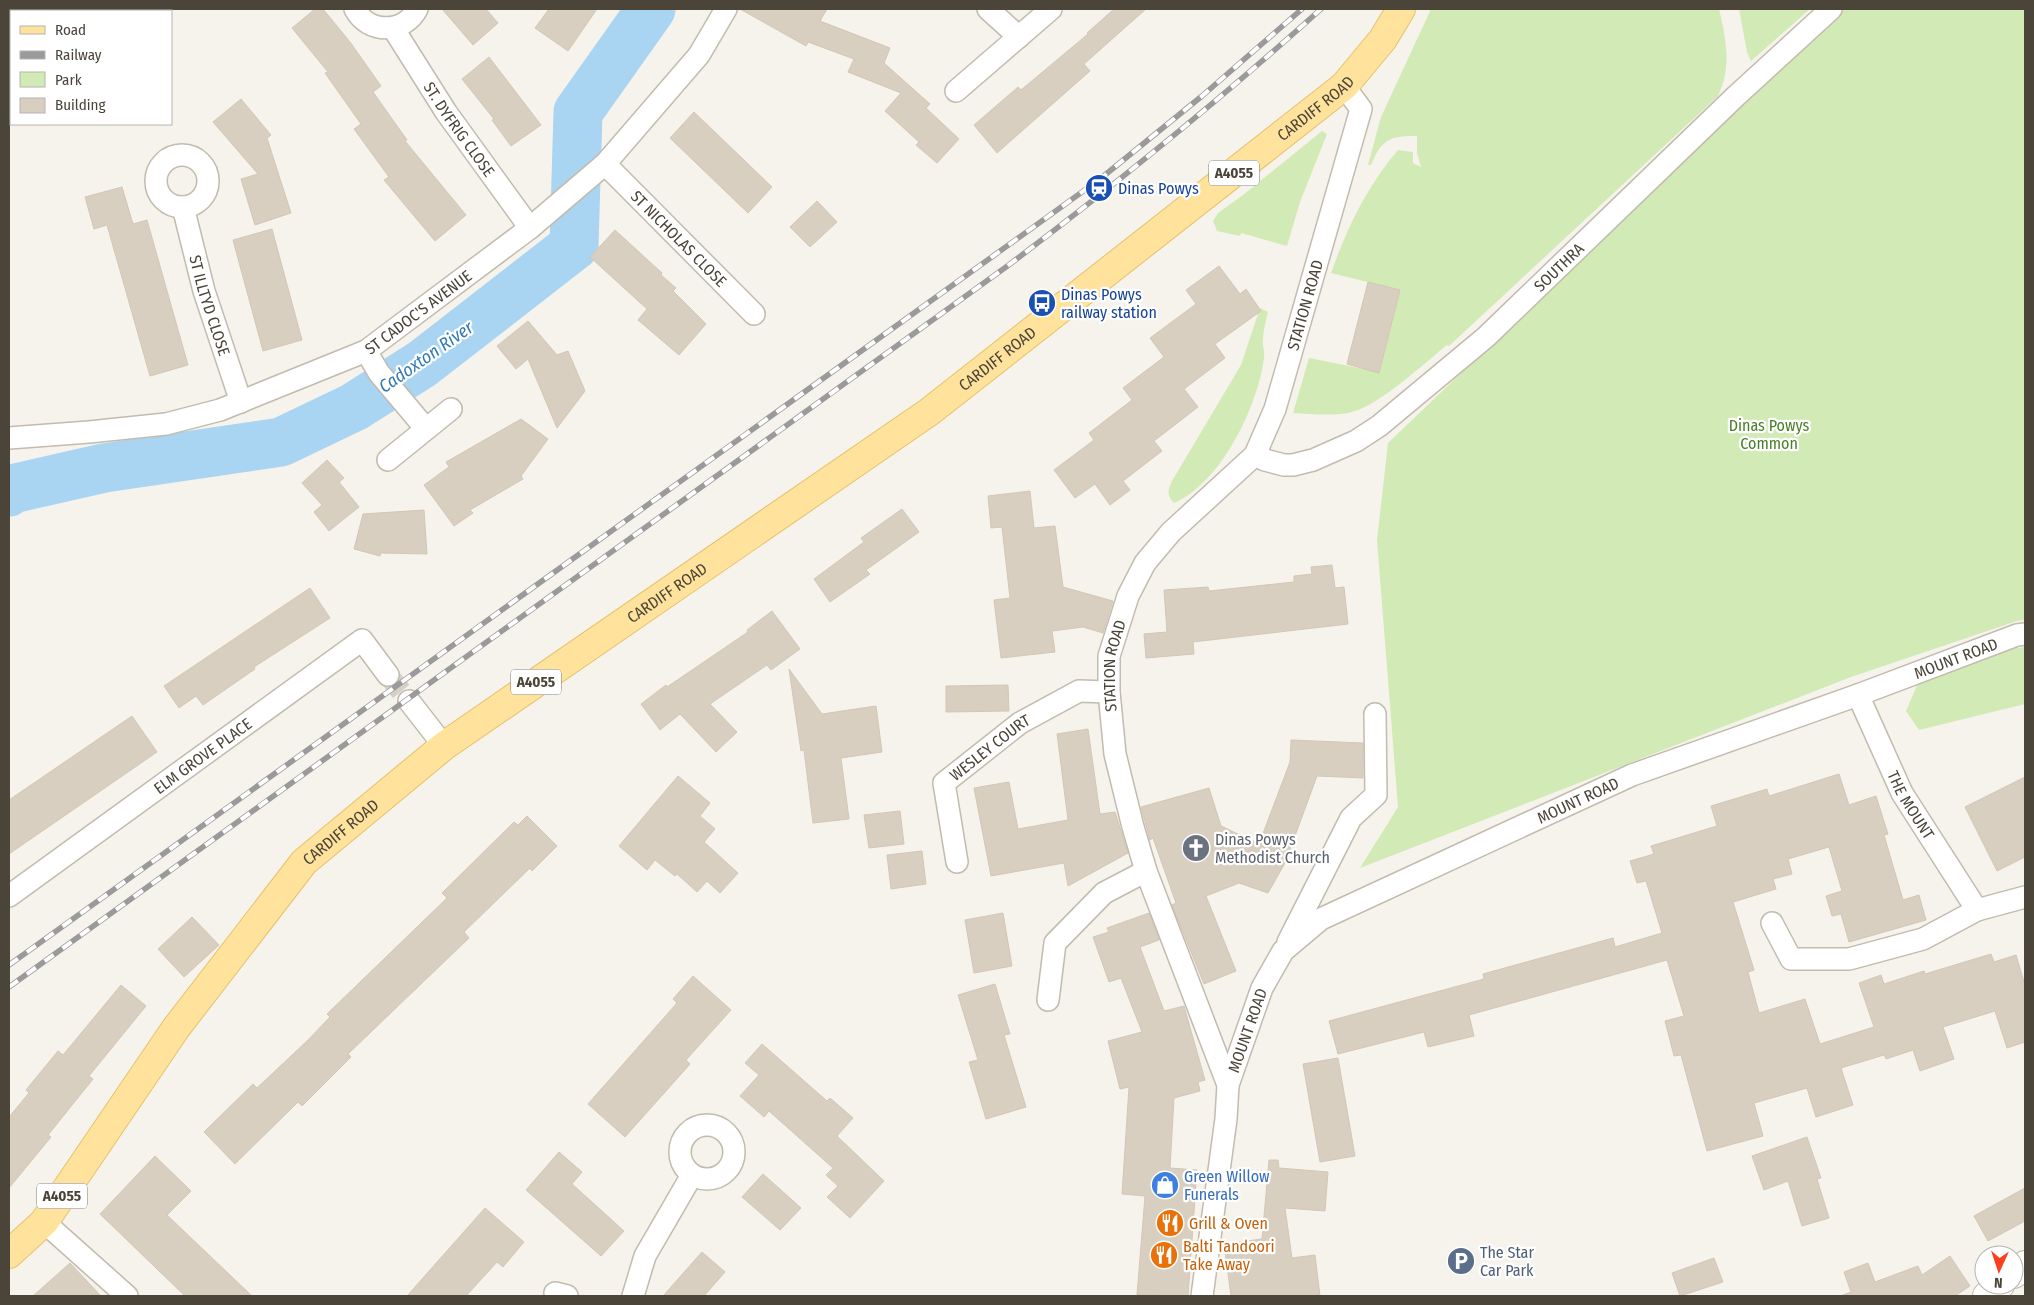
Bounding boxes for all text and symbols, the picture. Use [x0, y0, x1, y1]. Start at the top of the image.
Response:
legend [10, 10, 172, 125]
text: Road [55, 21, 86, 39]
text: Railway [55, 46, 102, 64]
text: Park [55, 71, 82, 89]
street label: CARDIFF ROAD [1274, 72, 1358, 145]
street label: ST. DYFRIG CLOSE [420, 79, 499, 180]
text: Building [55, 96, 106, 114]
road number: A4055 [1209, 160, 1259, 186]
station icon: Dinas Powys [1084, 173, 1114, 203]
place label: Dinas Powys [1118, 179, 1199, 198]
street label: ST NICHOLAS CLOSE [627, 187, 730, 291]
street label: SOUTHRA [1530, 239, 1588, 296]
street label: ST ILLTYD CLOSE [185, 253, 234, 358]
street label: STATION ROAD [1283, 258, 1327, 353]
street label: ST CADOC'S AVENUE [361, 266, 475, 358]
place label: Dinas Powys railway station [1061, 285, 1157, 322]
bus stop icon: Dinas Powys railway station [1027, 288, 1057, 318]
water label: Cadoxton River [375, 316, 478, 398]
street label: CARDIFF ROAD [955, 323, 1040, 395]
park label: Dinas Powys Common [1729, 416, 1810, 453]
street label: CARDIFF ROAD [623, 559, 711, 627]
street label: STATION ROAD [1100, 618, 1130, 713]
street label: MOUNT ROAD [1912, 634, 2000, 683]
road number: A4055 [511, 670, 561, 694]
street label: WESLEY COURT [946, 710, 1034, 785]
street label: ELM GROVE PLACE [150, 714, 255, 798]
street label: THE MOUNT [1883, 768, 1938, 843]
street label: MOUNT ROAD [1534, 773, 1622, 828]
street label: CARDIFF ROAD [299, 795, 383, 869]
place label: Dinas Powys Methodist Church [1215, 830, 1330, 867]
church icon: Dinas Powys Methodist Church [1181, 833, 1211, 863]
street label: MOUNT ROAD [1224, 986, 1271, 1075]
place label: Green Willow Funerals [1184, 1167, 1270, 1204]
shop icon: Green Willow Funerals [1150, 1170, 1180, 1200]
road number: A4055 [37, 1184, 87, 1208]
restaurant icon: Grill & Oven [1155, 1208, 1185, 1238]
place label: Grill & Oven [1189, 1214, 1268, 1233]
place label: Balti Tandoori Take Away [1183, 1237, 1275, 1274]
restaurant icon: Balti Tandoori Take Away [1149, 1240, 1179, 1270]
place label: The Star Car Park [1480, 1243, 1534, 1280]
north arrow [1974, 1245, 2024, 1295]
parking icon: The Star Car Park [1446, 1246, 1476, 1276]
text: N [1994, 1274, 2003, 1291]

